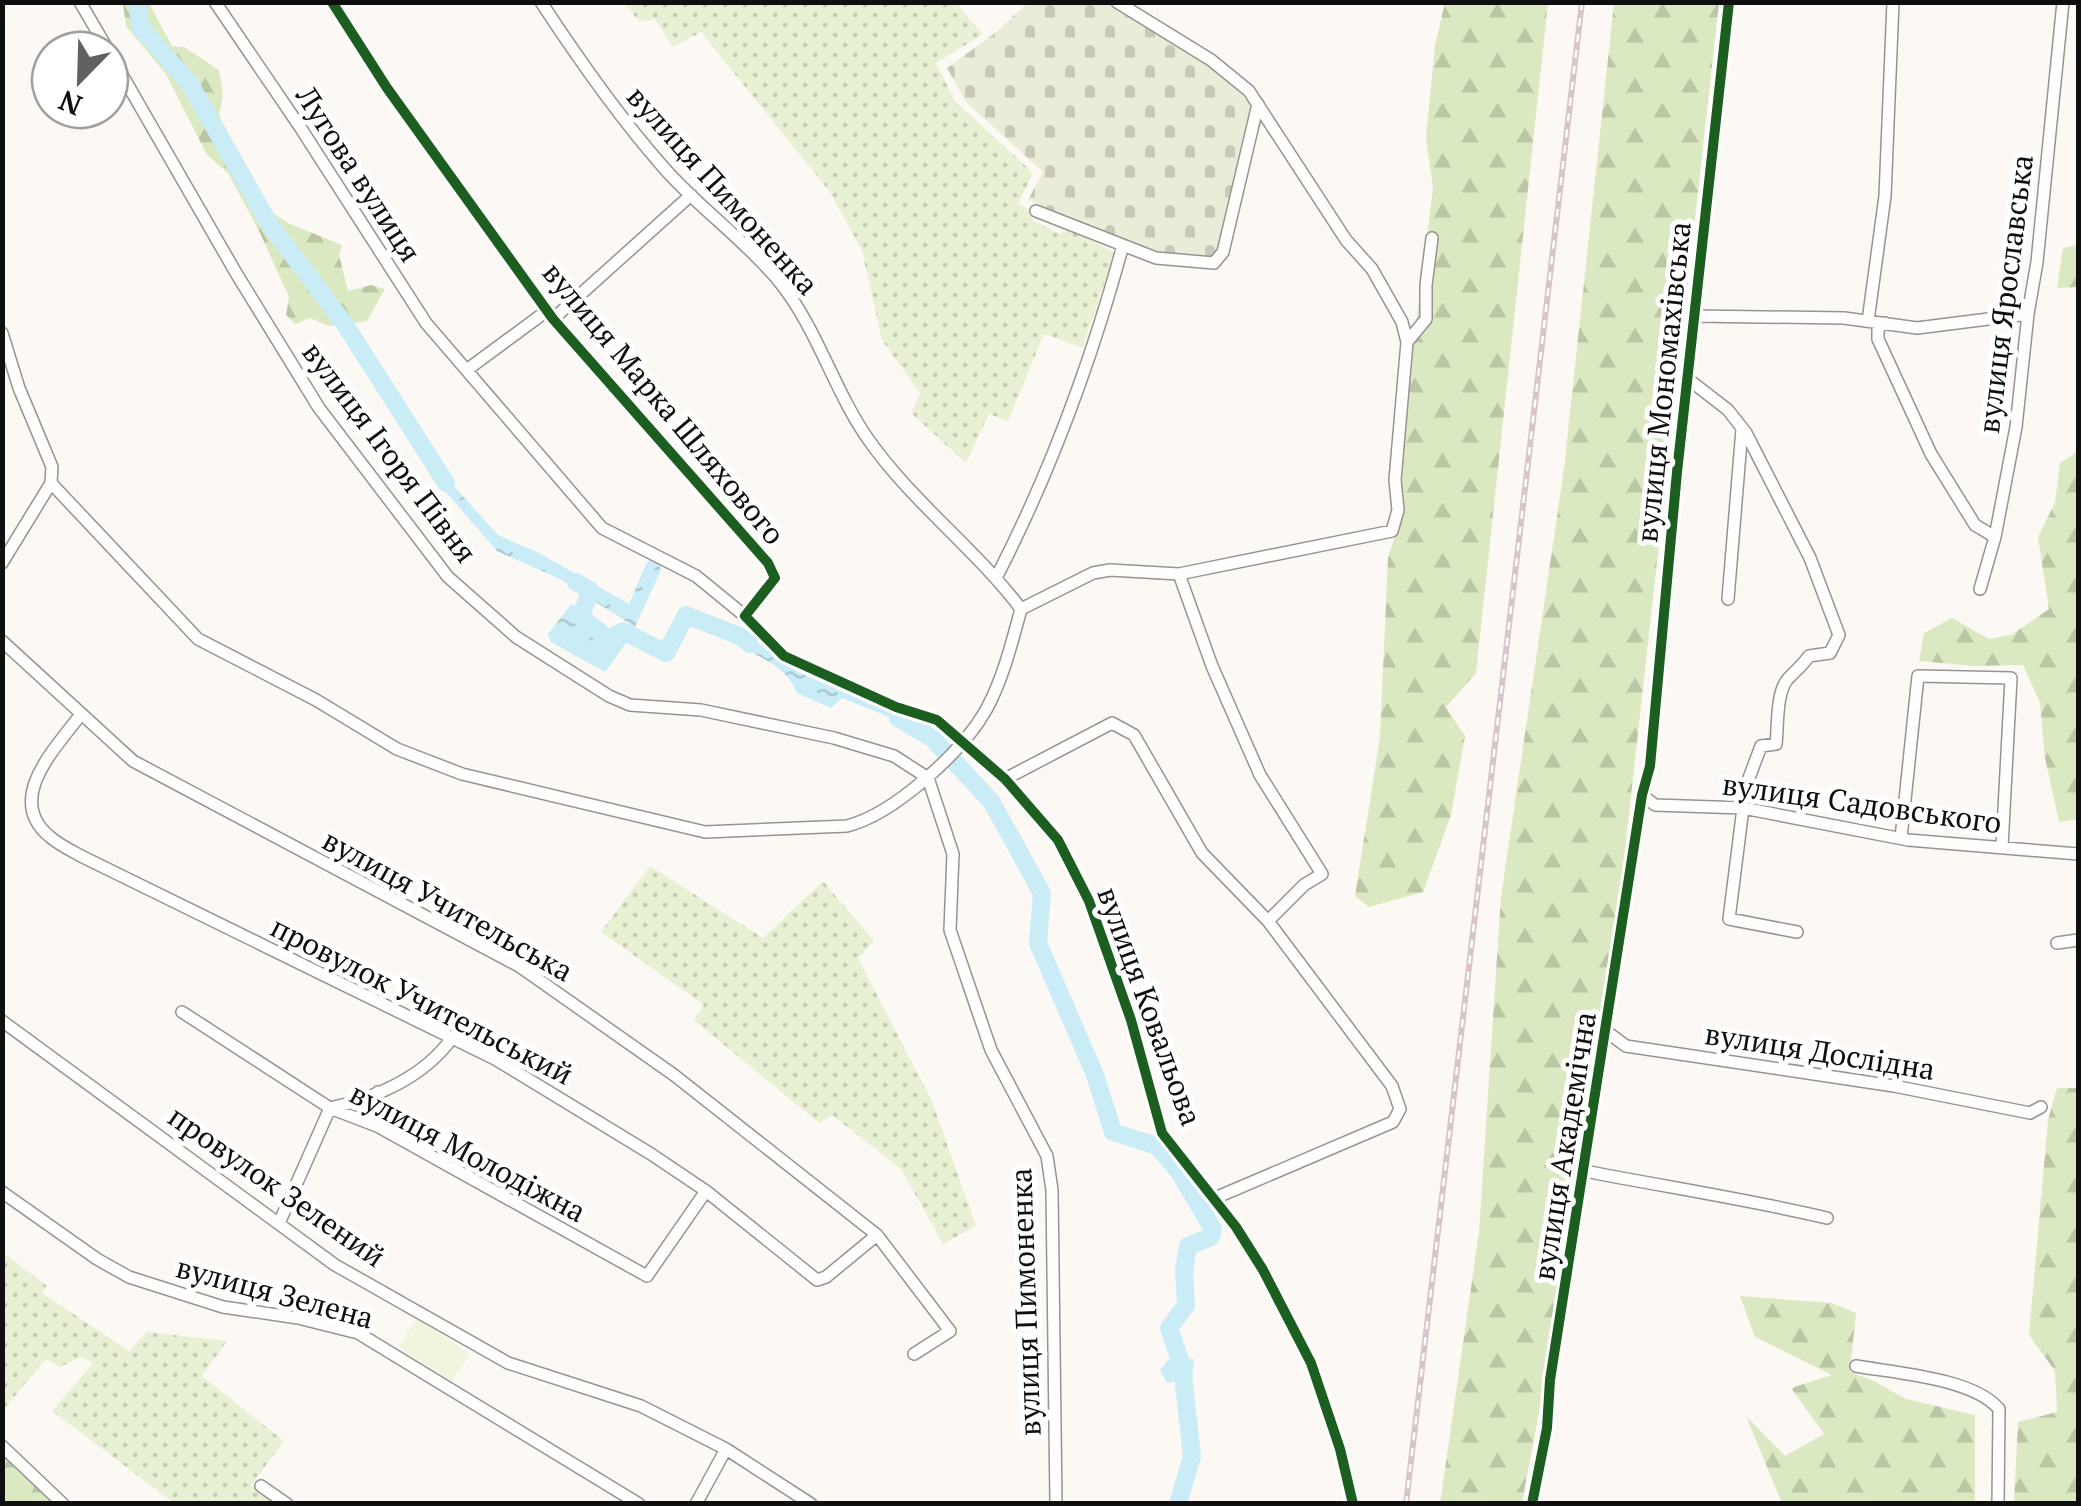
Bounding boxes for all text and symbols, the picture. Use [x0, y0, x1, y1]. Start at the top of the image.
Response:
north arrow [30, 30, 130, 130]
street label: вулиця Пимоненка [618, 77, 828, 303]
street label: Лугова вулиця [287, 78, 431, 270]
text: N [53, 82, 87, 125]
street label: вулиця Ярославська [1968, 152, 2042, 436]
street label: вулиця Мономахівська [1626, 220, 1700, 544]
street label: вулиця Марка Шляхового [534, 253, 794, 553]
street label: вулиця Ігоря Півня [294, 333, 486, 571]
street label: вулиця Садовського [1720, 764, 2004, 842]
street label: вулиця Учительська [316, 820, 580, 990]
street label: вулиця Ковальова [1088, 881, 1212, 1131]
street label: провулок Учительський [264, 906, 580, 1094]
street label: вулиця Академічна [1523, 1009, 1605, 1283]
street label: вулиця Дослідна [1702, 1013, 1938, 1089]
street label: вулиця Молодіжна [343, 1073, 593, 1231]
street label: провулок Зелений [161, 1096, 393, 1276]
street label: вулиця Пимоненка [1000, 1167, 1050, 1437]
street label: вулиця Зелена [172, 1246, 378, 1338]

